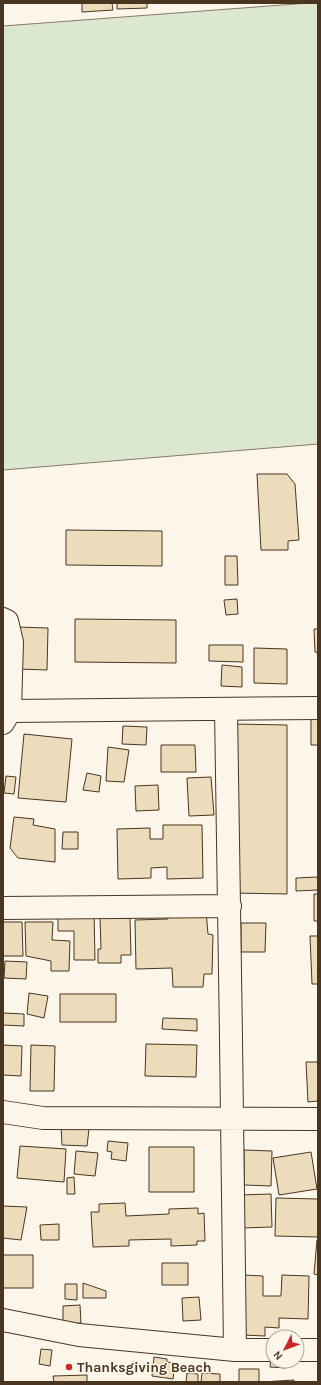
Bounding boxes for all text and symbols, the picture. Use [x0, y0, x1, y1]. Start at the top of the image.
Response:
north arrow [265, 1329, 305, 1369]
text: N [270, 1348, 285, 1363]
place label: Thanksgiving Beach [77, 1359, 212, 1376]
marker: Thanksgiving Beach [64, 1362, 74, 1372]

